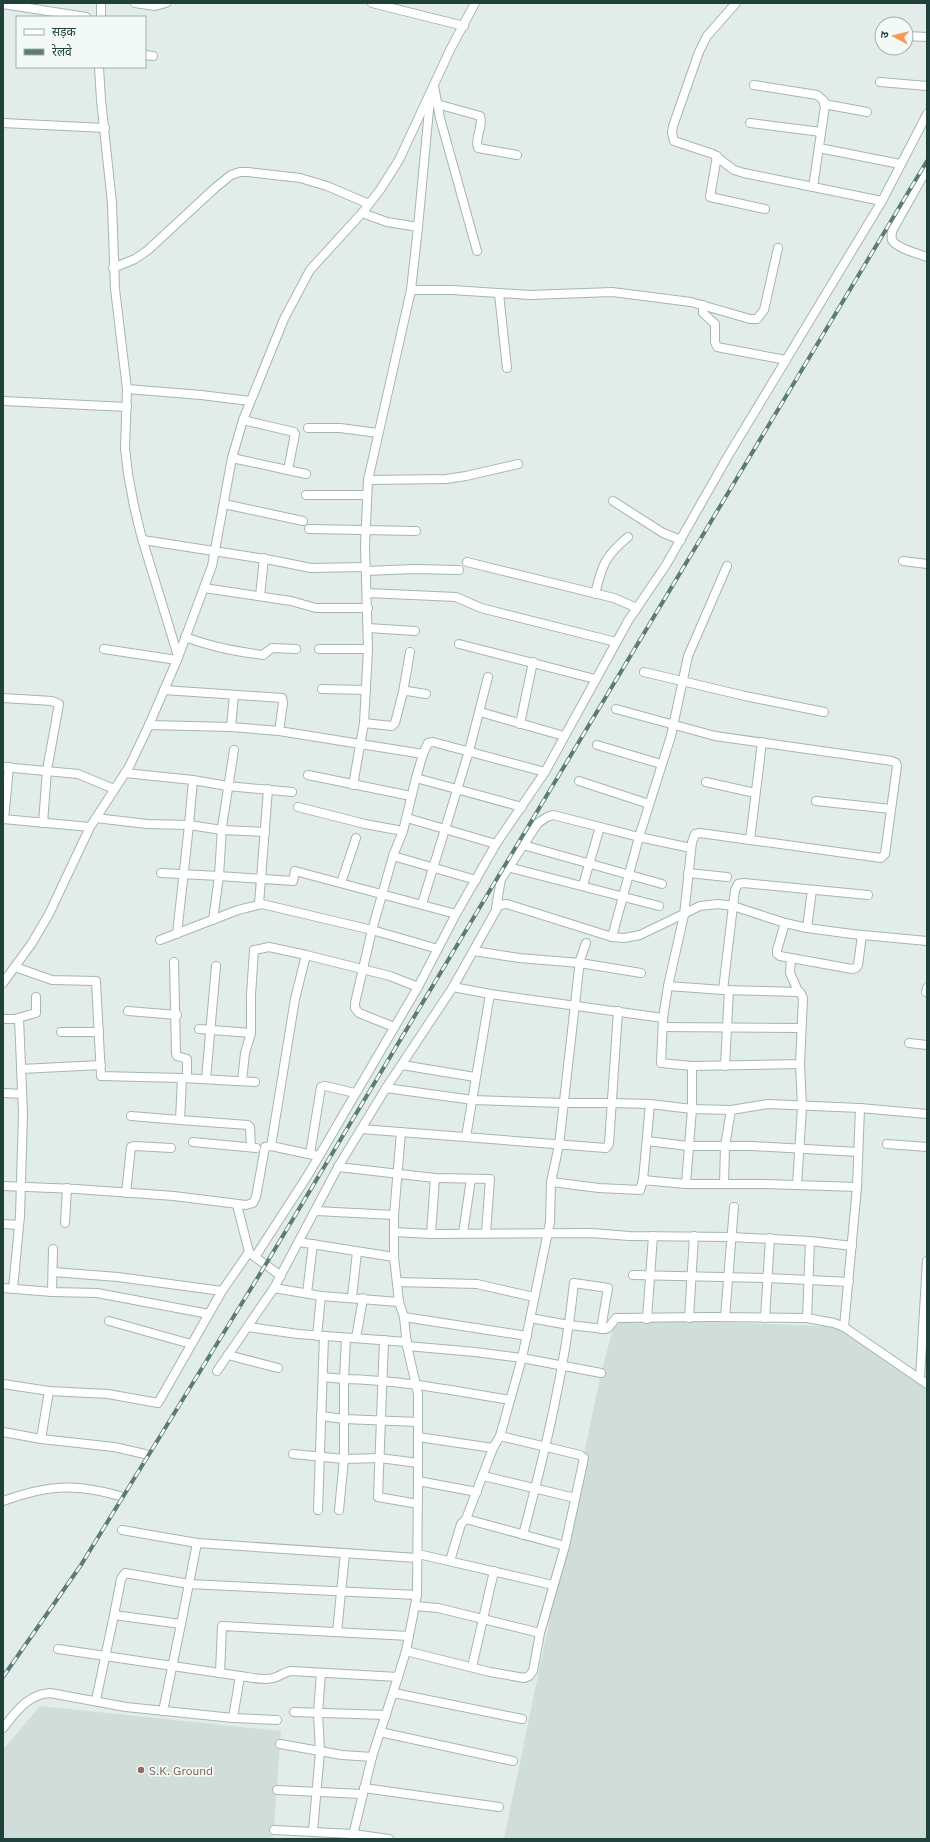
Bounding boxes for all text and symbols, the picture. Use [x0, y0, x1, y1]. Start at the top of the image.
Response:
legend [16, 16, 146, 68]
north arrow [874, 16, 914, 56]
text: सड़क [52, 24, 77, 39]
text: उ [877, 30, 891, 39]
text: रेलवे [52, 44, 72, 59]
place label: S.K. Ground [149, 1763, 213, 1778]
marker: S.K. Ground [136, 1765, 146, 1775]

